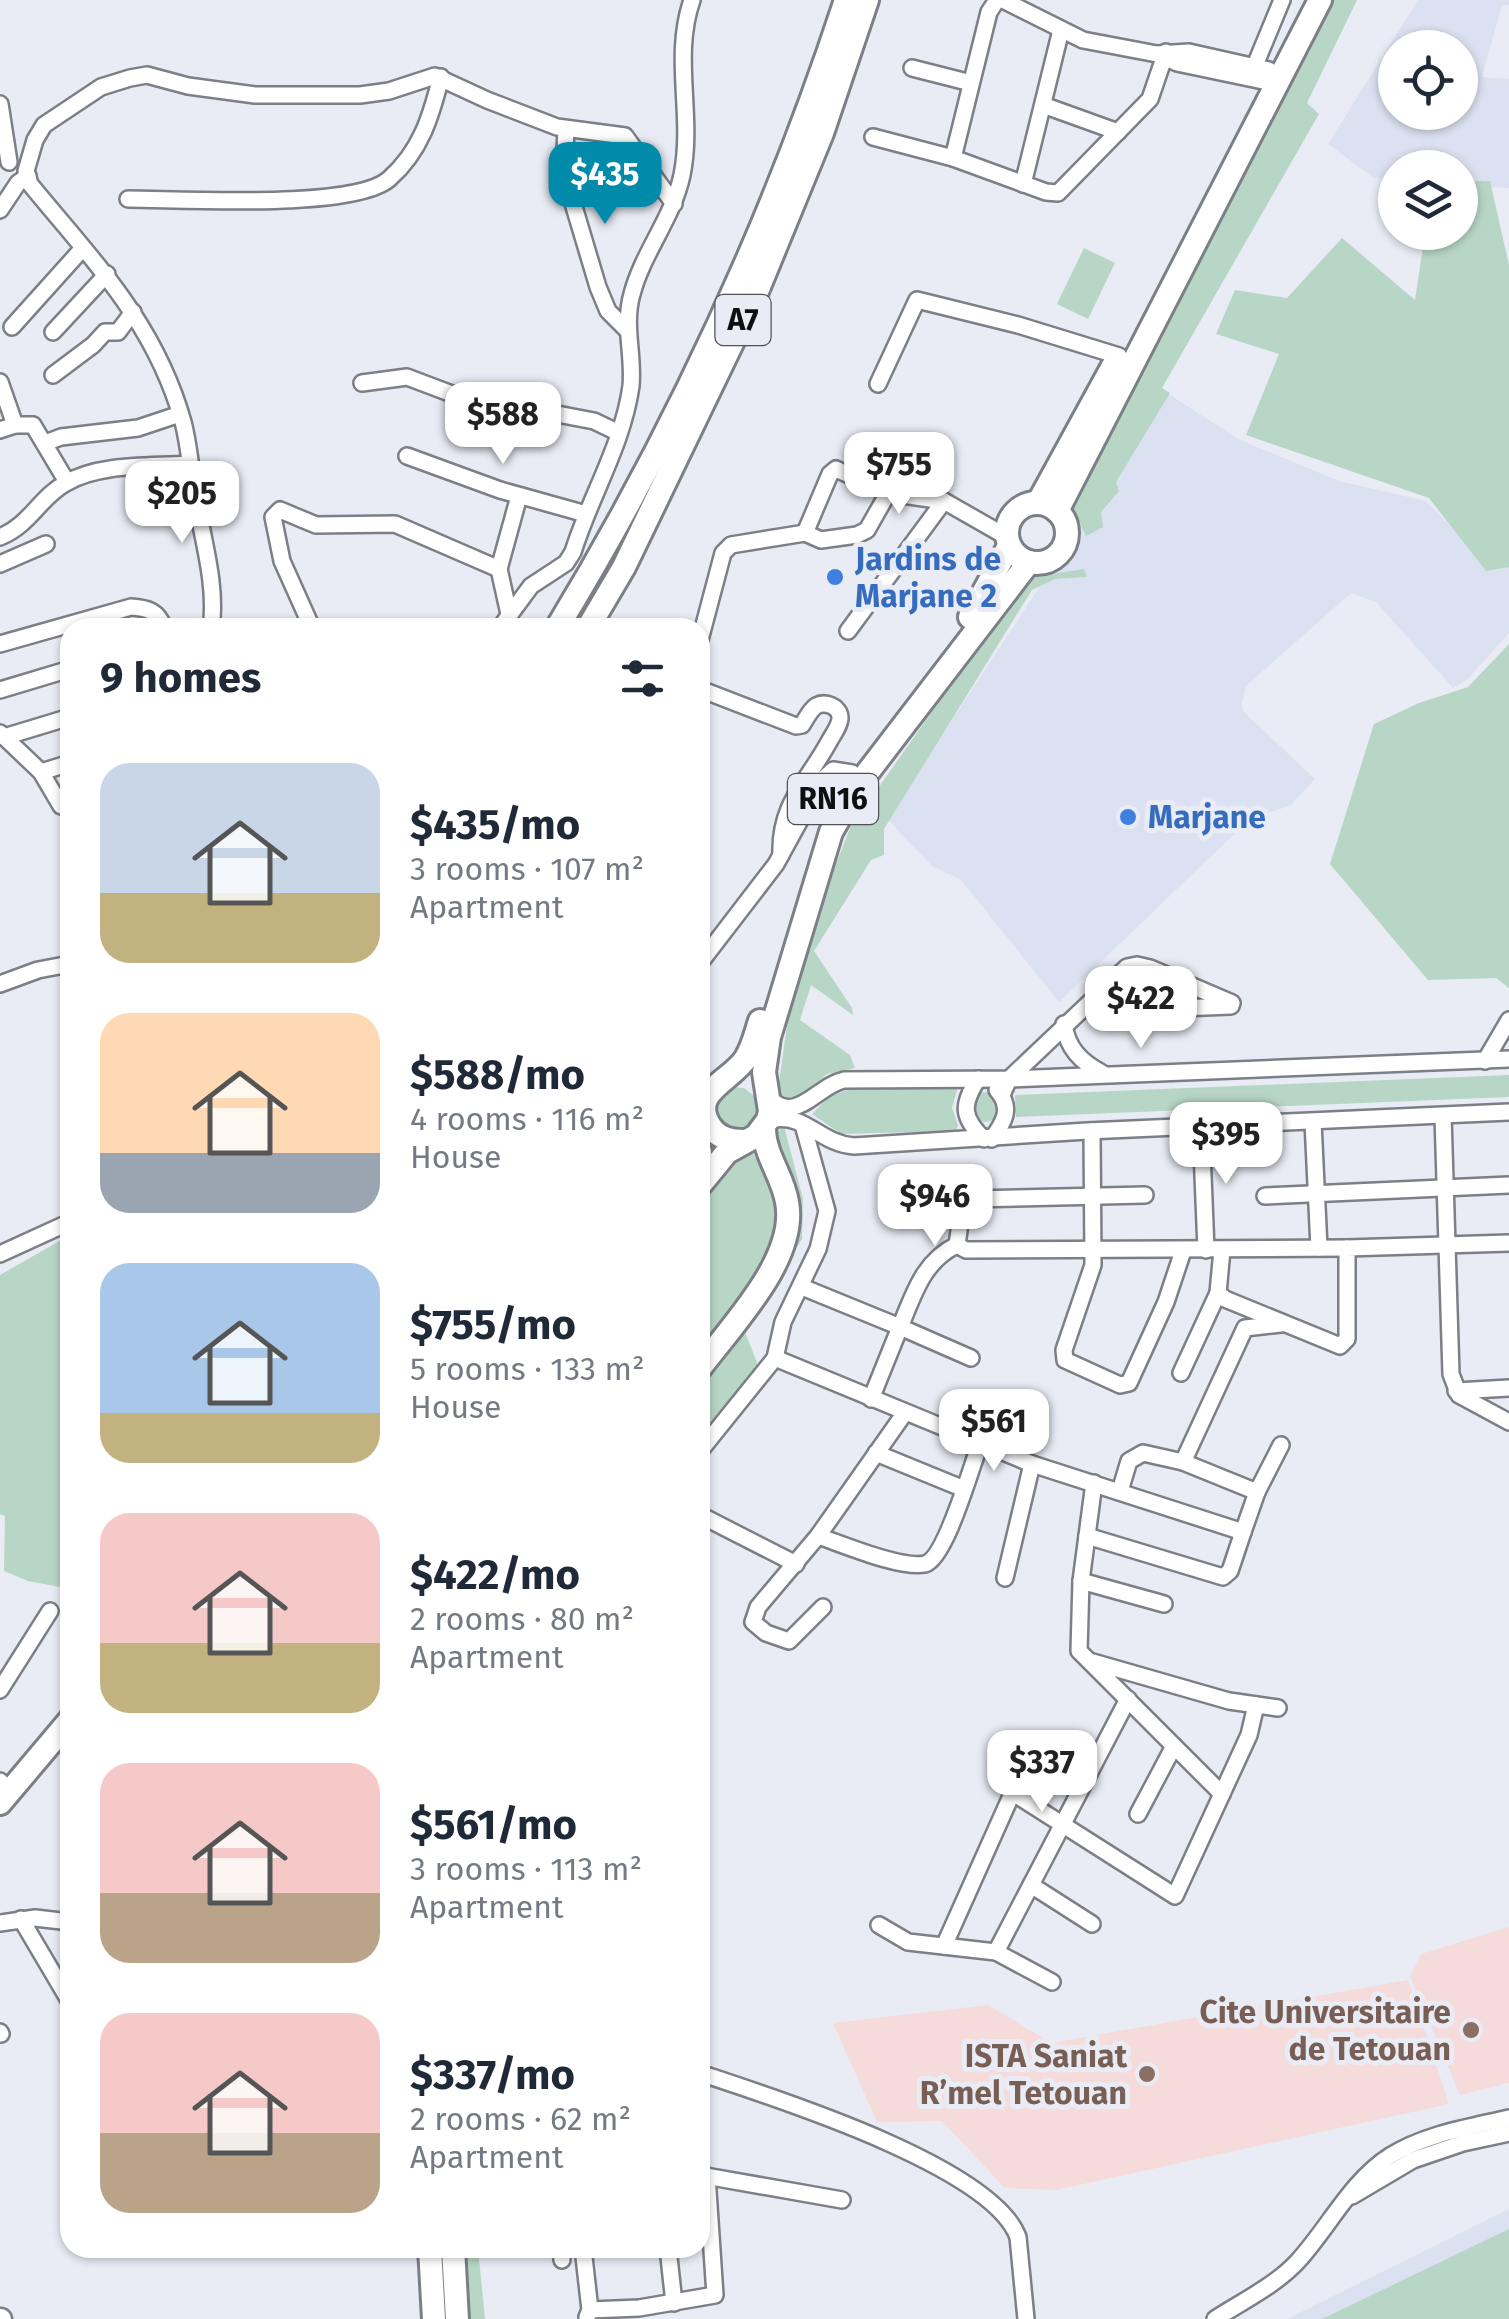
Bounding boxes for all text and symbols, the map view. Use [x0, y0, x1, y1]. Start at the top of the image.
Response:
map controls [1378, 30, 1478, 250]
button: locate [1378, 30, 1478, 130]
pin: $435 [546, 142, 664, 227]
button: layers [1378, 150, 1478, 250]
text: $435 [571, 155, 639, 193]
road number: A7 [716, 295, 770, 345]
pin: $588 [444, 382, 562, 467]
text: $588 [467, 395, 539, 433]
pin: $755 [840, 432, 958, 517]
text: $755 [866, 445, 932, 483]
pin: $205 [123, 461, 241, 546]
text: $205 [147, 474, 217, 512]
place label: Jardins de Marjane 2 [854, 540, 1001, 615]
marker: Jardins de Marjane 2 [824, 566, 846, 588]
icon: filters [615, 651, 670, 706]
text: 9 homes [100, 653, 261, 703]
road number: RN16 [788, 774, 878, 824]
place label: Marjane [1148, 798, 1266, 836]
text: $435/mo [410, 800, 580, 850]
icon: home [180, 803, 300, 923]
marker: Marjane [1117, 806, 1139, 828]
text: 3 rooms · 107 m² [410, 850, 644, 888]
text: Apartment [410, 888, 564, 926]
pin: $422 [1082, 966, 1200, 1051]
text: $422 [1107, 979, 1175, 1017]
text: $588/mo [410, 1050, 585, 1100]
icon: home [180, 1053, 300, 1173]
text: 4 rooms · 116 m² [410, 1100, 644, 1138]
pin: $395 [1167, 1102, 1285, 1187]
text: $395 [1192, 1115, 1260, 1153]
text: House [410, 1138, 501, 1176]
pin: $946 [876, 1164, 994, 1249]
text: $946 [900, 1177, 970, 1215]
text: $755/mo [410, 1300, 576, 1350]
icon: home [180, 1303, 300, 1423]
text: 5 rooms · 133 m² [410, 1350, 645, 1388]
text: House [410, 1388, 501, 1426]
pin: $561 [935, 1389, 1053, 1474]
text: $561 [961, 1402, 1027, 1440]
text: $422/mo [410, 1550, 580, 1600]
icon: home [180, 1553, 300, 1673]
text: 2 rooms · 80 m² [410, 1600, 634, 1638]
text: Apartment [410, 1638, 564, 1676]
pin: $337 [983, 1730, 1101, 1815]
text: $337 [1009, 1743, 1075, 1781]
text: $561/mo [410, 1800, 577, 1850]
icon: home [180, 1803, 300, 1923]
text: 3 rooms · 113 m² [410, 1850, 642, 1888]
text: Apartment [410, 1888, 564, 1926]
place label: Cite Universitaire de Tetouan [1199, 1993, 1451, 2068]
marker: Cite Universitaire de Tetouan [1460, 2019, 1482, 2041]
place label: ISTA Saniat R’mel Tetouan [920, 2037, 1128, 2112]
text: $337/mo [410, 2050, 575, 2100]
icon: home [180, 2053, 300, 2173]
marker: ISTA Saniat R’mel Tetouan [1136, 2063, 1158, 2085]
text: 2 rooms · 62 m² [410, 2100, 631, 2138]
text: Apartment [410, 2138, 564, 2176]

